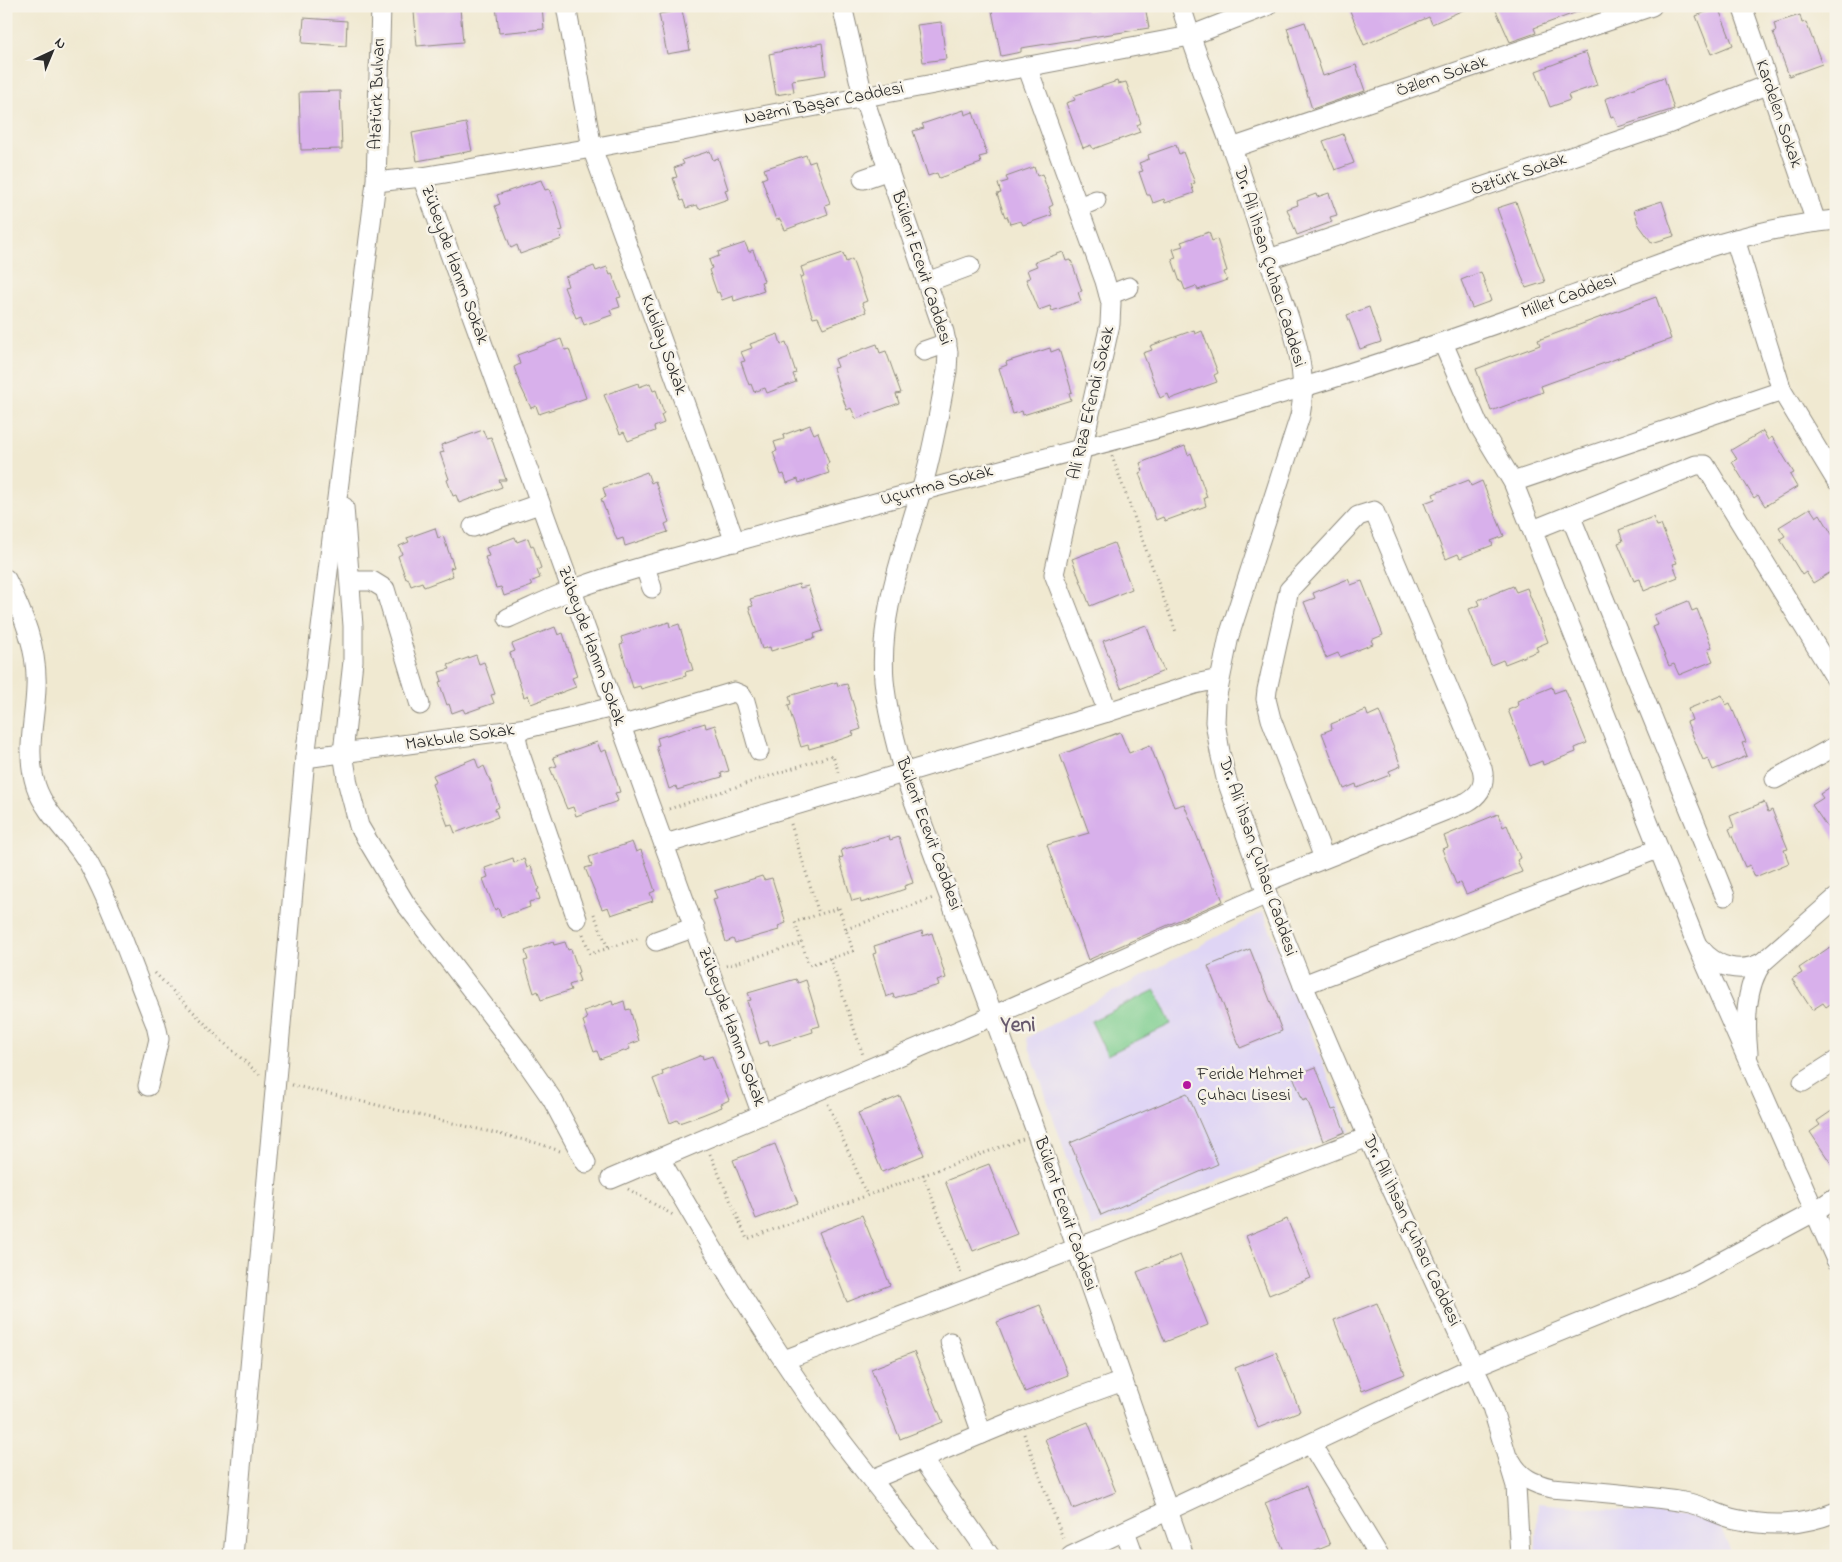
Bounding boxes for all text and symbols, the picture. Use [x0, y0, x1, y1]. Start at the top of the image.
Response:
north arrow [28, 28, 78, 78]
text: N [49, 33, 71, 55]
street label: Atatürk Bulvarı [363, 38, 393, 150]
street label: Özlem Sokak [1393, 49, 1491, 105]
street label: Kardelen Sokak [1747, 57, 1809, 172]
street label: Nazmi Başar Caddesi [742, 76, 906, 132]
street label: Öztürk Sokak [1468, 146, 1570, 203]
street label: Dr. Ali İhsan Çuhacı Caddesi [1226, 163, 1312, 370]
street label: Zübeyde Hanım Sokak [413, 182, 495, 348]
street label: Bülent Ecevit Caddesi [883, 187, 958, 349]
street label: Millet Caddesi [1518, 268, 1620, 326]
street label: Kubilay Sokak [633, 291, 693, 399]
street label: Ali Rıza Efendi Sokak [1062, 324, 1122, 482]
street label: Uçurtma Sokak [878, 458, 996, 513]
street label: Zübeyde Hanım Sokak [550, 563, 632, 729]
street label: Makbule Sokak [404, 717, 516, 759]
street label: Bülent Ecevit Caddesi [888, 753, 968, 914]
street label: Dr. Ali İhsan Çuhacı Caddesi [1210, 753, 1303, 960]
street label: Zübeyde Hanım Sokak [690, 944, 772, 1110]
district label: Yeni [1000, 1010, 1035, 1042]
place label: Feride Mehmet Çuhacı Lisesi [1196, 1062, 1304, 1109]
marker: Feride Mehmet Çuhacı Lisesi [1181, 1079, 1193, 1091]
street label: Dr. Ali İhsan Çuhacı Caddesi [1355, 1130, 1467, 1331]
street label: Bülent Ecevit Caddesi [1026, 1133, 1103, 1294]

